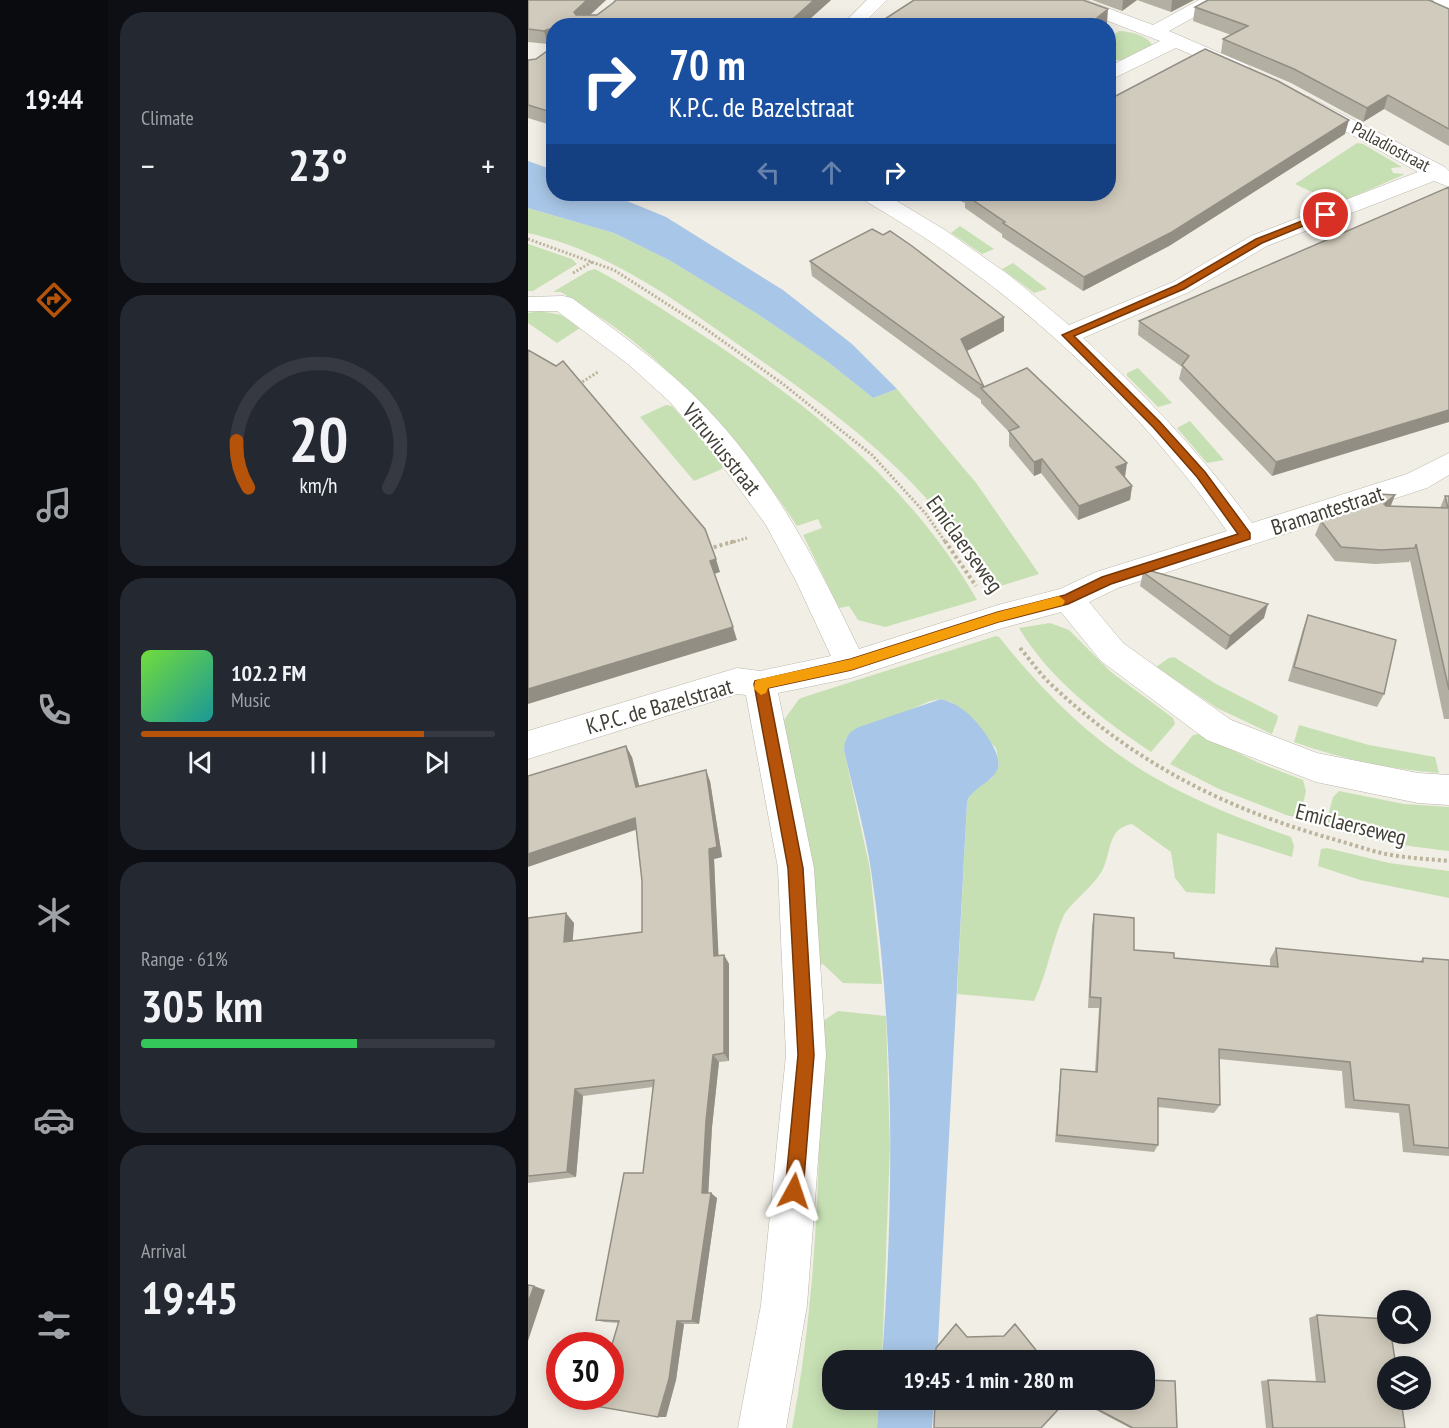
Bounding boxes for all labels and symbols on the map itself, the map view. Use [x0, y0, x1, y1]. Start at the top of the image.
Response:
street label: Palladiostraat [1348, 116, 1434, 177]
pin [1300, 189, 1351, 240]
street label: Vitruviusstraat [676, 397, 768, 501]
street label: Bramantestraat [1267, 479, 1387, 541]
street label: Emiclaerseweg [920, 490, 1010, 598]
street label: K.P.C. de Bazelstraat [583, 672, 735, 740]
street label: Emiclaerseweg [1293, 797, 1409, 851]
position arrow [762, 1159, 826, 1223]
speed limit sign: 30 [546, 1332, 624, 1410]

